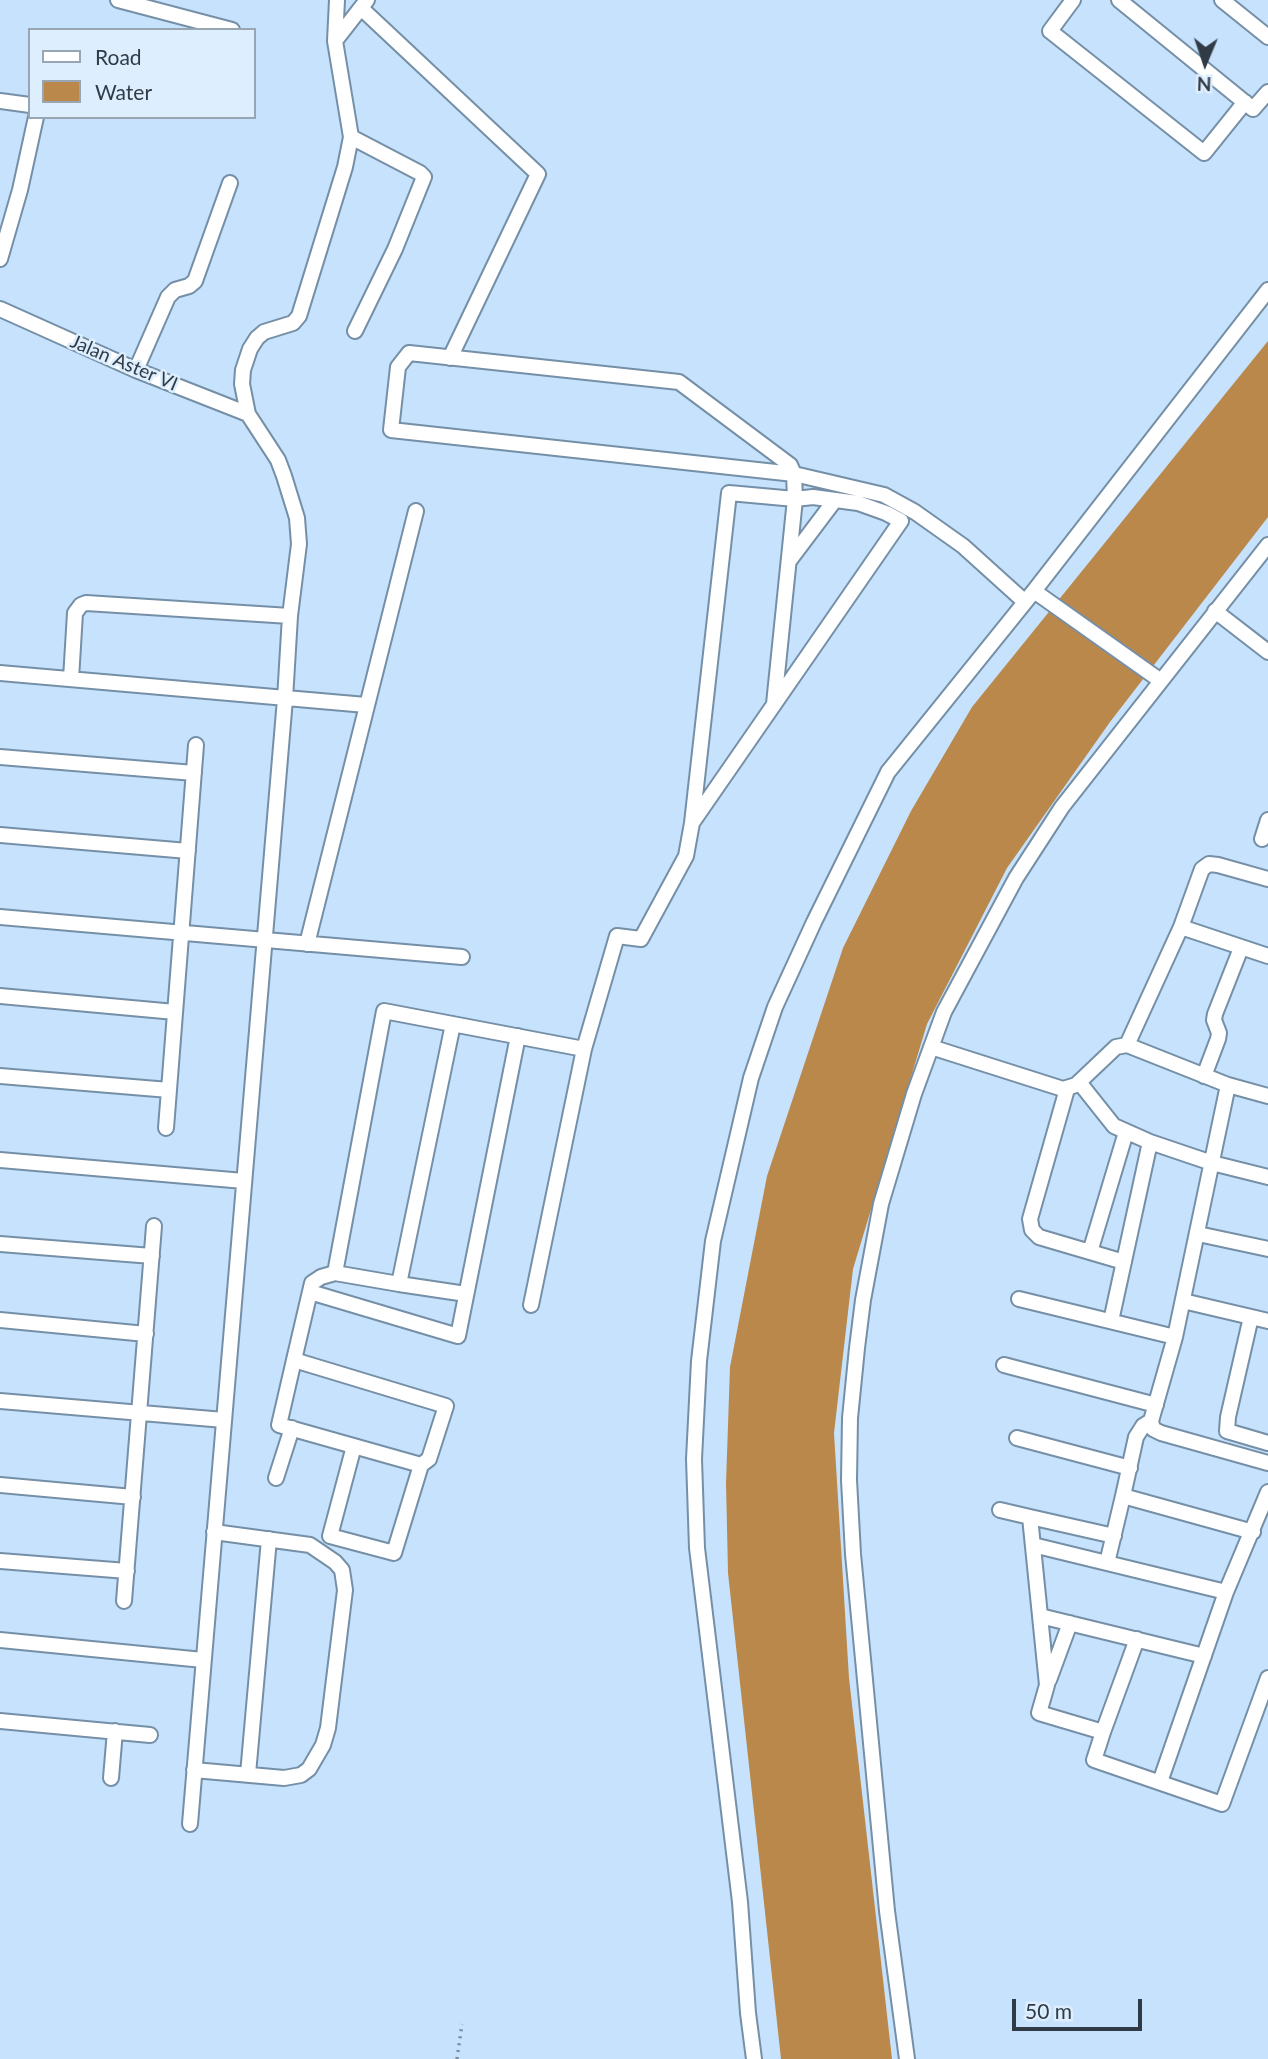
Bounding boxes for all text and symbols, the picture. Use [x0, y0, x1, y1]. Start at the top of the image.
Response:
legend [28, 28, 256, 119]
north arrow [1170, 28, 1240, 98]
text: Road [95, 44, 142, 69]
text: N [1197, 73, 1212, 96]
text: Water [95, 79, 152, 104]
street label: Jalan Aster VI [67, 330, 181, 396]
scale bar [1016, 1986, 1146, 2030]
text: 50 m [1025, 1998, 1072, 2023]

